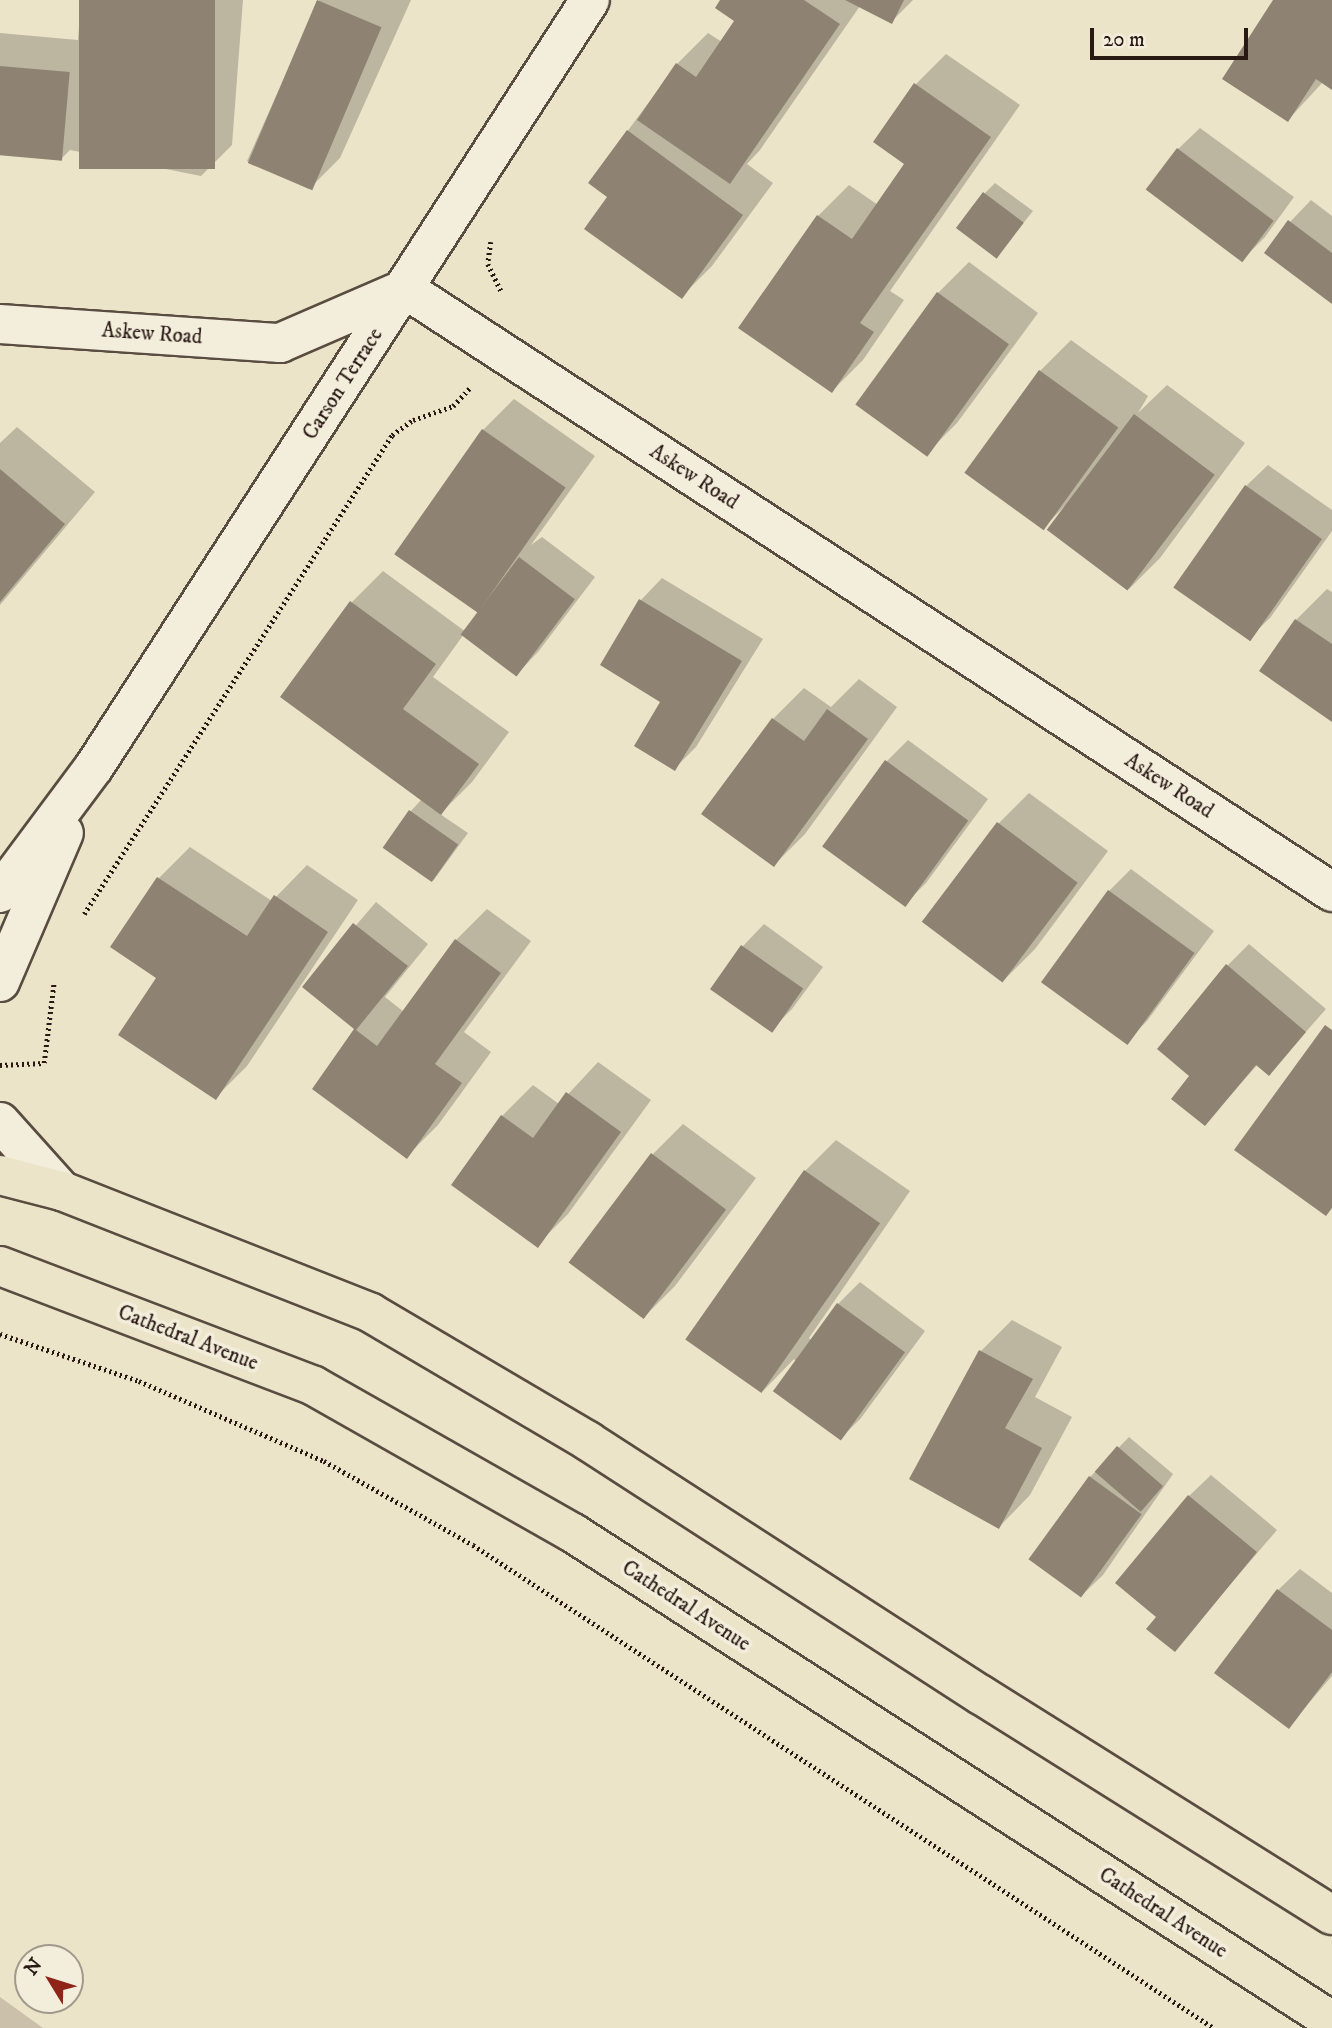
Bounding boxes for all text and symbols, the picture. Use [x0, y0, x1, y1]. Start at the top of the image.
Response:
scale bar [1094, 14, 1252, 58]
text: 20 m [1103, 27, 1145, 53]
street label: Askew Road [101, 318, 203, 350]
street label: Carson Terrace [298, 323, 388, 445]
street label: Askew Road [645, 439, 743, 515]
street label: Askew Road [1120, 748, 1218, 824]
street label: Cathedral Avenue [114, 1300, 262, 1376]
street label: Cathedral Avenue [617, 1555, 755, 1657]
street label: Cathedral Avenue [1094, 1862, 1232, 1964]
north arrow [14, 1944, 84, 2014]
text: N [20, 1954, 47, 1980]

